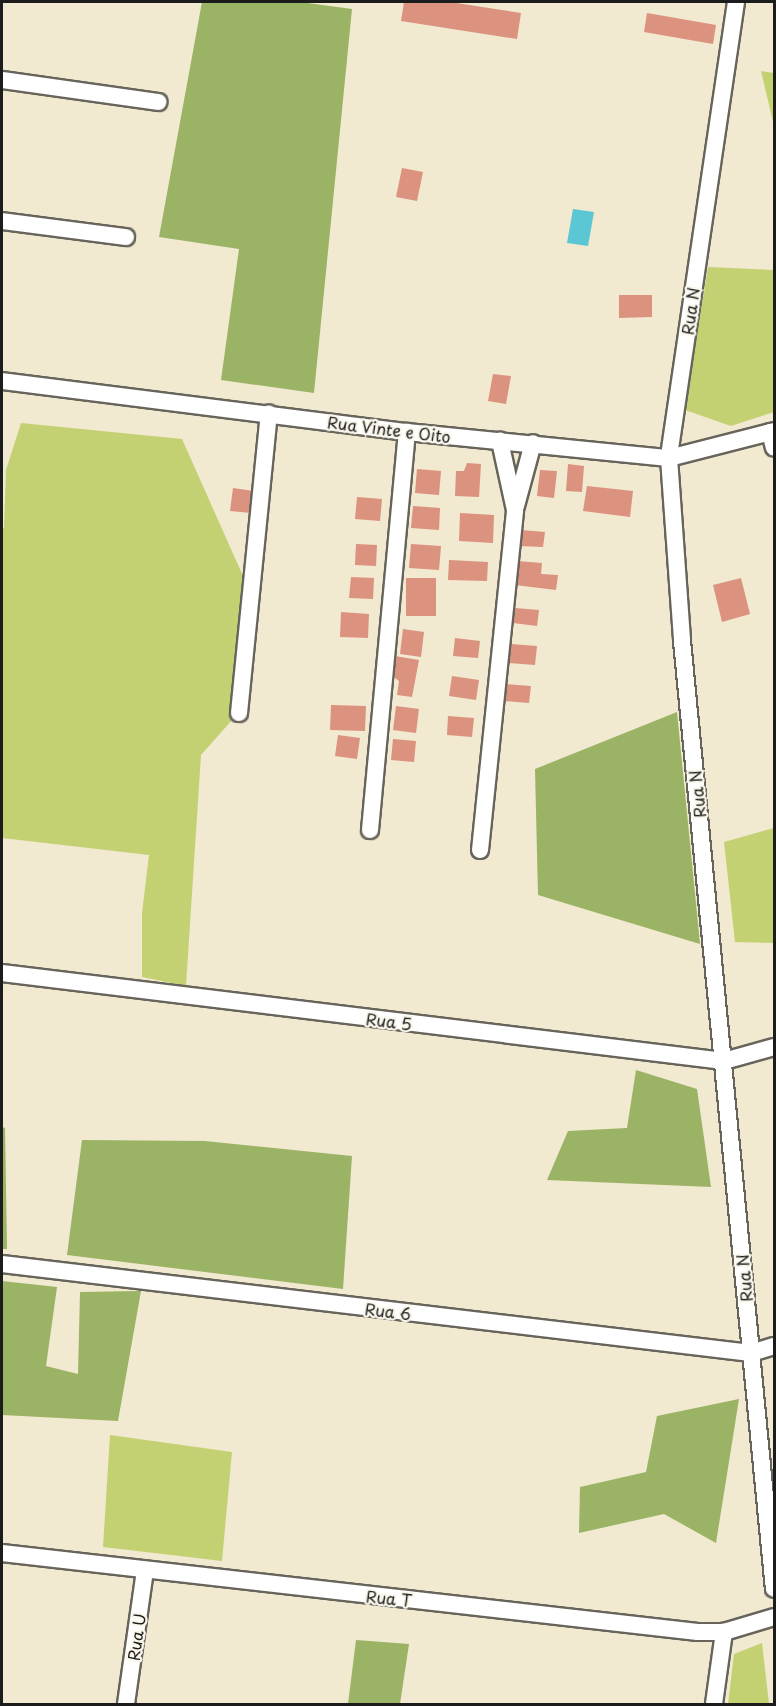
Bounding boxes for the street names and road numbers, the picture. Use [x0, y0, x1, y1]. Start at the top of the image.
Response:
street label: Rua N [677, 286, 703, 336]
street label: Rua Vinte e Oito [325, 412, 453, 446]
street label: Rua N [685, 769, 709, 819]
street label: Rua 5 [365, 1009, 413, 1033]
street label: Rua N [732, 1253, 756, 1303]
street label: Rua 6 [363, 1299, 413, 1323]
street label: Rua T [365, 1586, 413, 1610]
street label: Rua U [123, 1612, 149, 1662]

